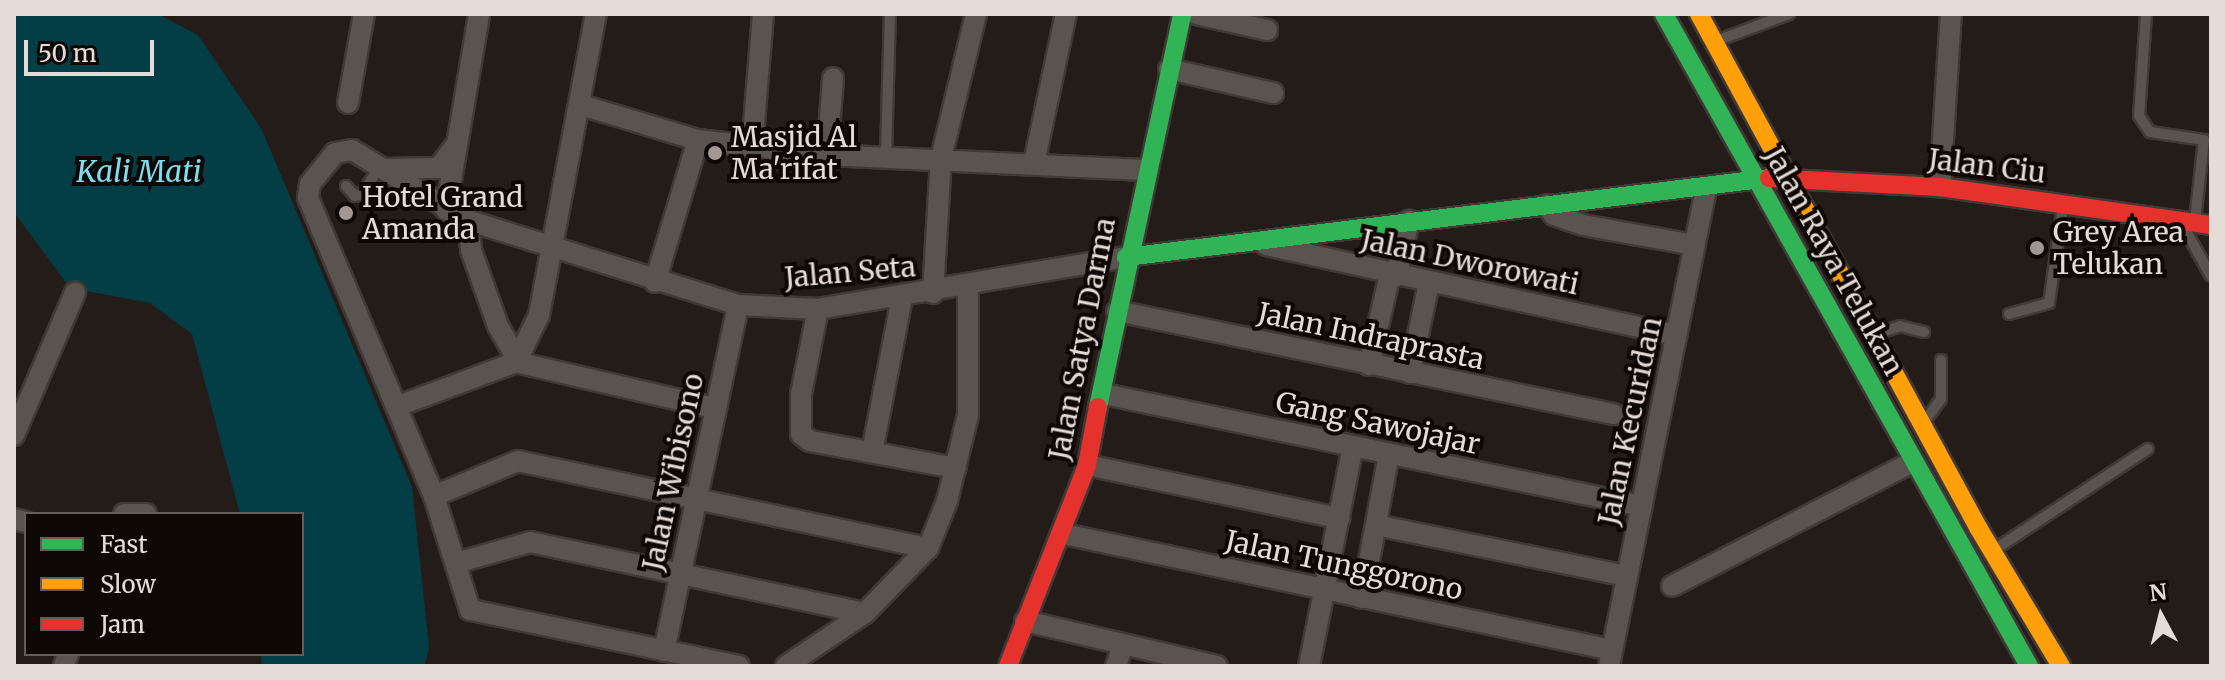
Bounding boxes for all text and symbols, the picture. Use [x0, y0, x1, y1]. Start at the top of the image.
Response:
scale bar [28, 24, 158, 74]
text: 50 m [38, 38, 97, 69]
place label: Masjid Al Ma'rifat [731, 120, 857, 186]
street label: Jalan Raya Telukan [1757, 141, 1911, 381]
street label: Jalan Ciu [1926, 142, 2048, 190]
marker: Masjid Al Ma'rifat [706, 144, 724, 162]
water label: Kali Mati [76, 153, 202, 189]
place label: Hotel Grand Amanda [362, 180, 523, 246]
marker: Hotel Grand Amanda [337, 204, 355, 222]
street label: Jalan Satya Darma [1042, 215, 1122, 463]
place label: Grey Area Telukan [2053, 215, 2184, 281]
street label: Jalan Dworowati [1358, 223, 1582, 301]
marker: Grey Area Telukan [2028, 239, 2046, 257]
street label: Jalan Seta [783, 250, 917, 294]
street label: Jalan Indraprasta [1255, 296, 1487, 376]
street label: Jalan Kecuridan [1592, 314, 1668, 528]
street label: Jalan Wibisono [636, 370, 710, 574]
street label: Gang Sawojajar [1273, 385, 1483, 461]
legend [24, 512, 304, 656]
street label: Jalan Tunggorono [1222, 523, 1466, 607]
text: Fast [100, 529, 148, 560]
text: Slow [100, 569, 156, 600]
north arrow [2121, 576, 2201, 656]
text: N [2148, 577, 2168, 607]
text: Jam [100, 609, 145, 640]

